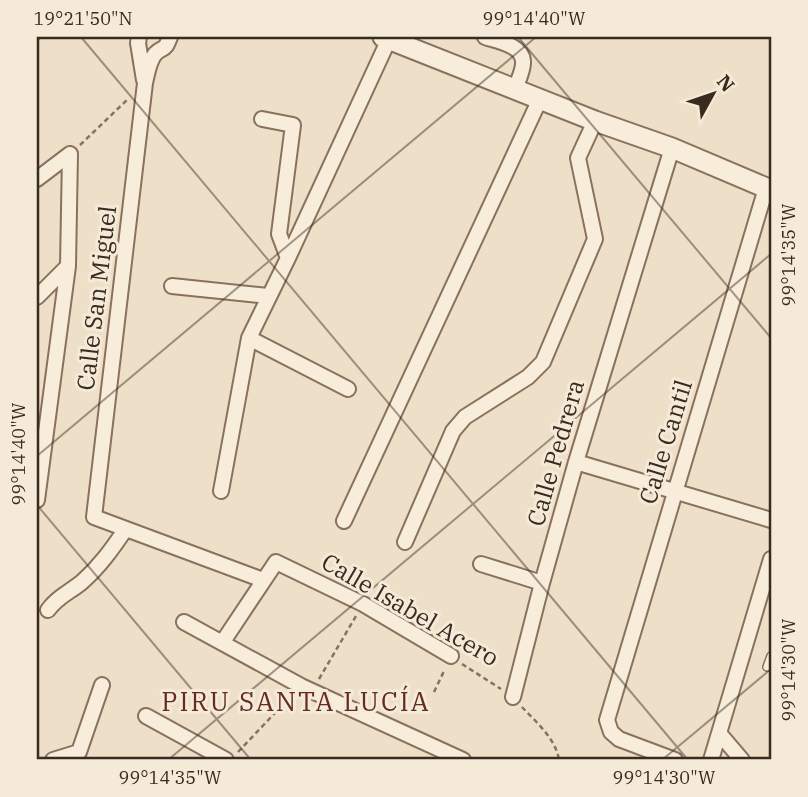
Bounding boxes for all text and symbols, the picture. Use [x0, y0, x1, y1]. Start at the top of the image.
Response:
text: 19°21'50"N [34, 7, 133, 30]
text: 99°14'40"W [483, 7, 586, 30]
north arrow [678, 60, 748, 130]
text: N [712, 70, 740, 97]
text: 99°14'35"W [777, 203, 800, 306]
street label: Calle San Miguel [69, 204, 123, 392]
street label: Calle Pedrera [519, 376, 591, 530]
street label: Calle Cantil [631, 376, 699, 508]
text: 99°14'40"W [7, 402, 30, 505]
street label: Calle Isabel Acero [316, 545, 505, 673]
text: 99°14'30"W [777, 618, 800, 721]
district label: PIRU SANTA LUCÍA [161, 684, 431, 718]
text: 99°14'35"W [119, 766, 222, 789]
text: 99°14'30"W [613, 766, 716, 789]

